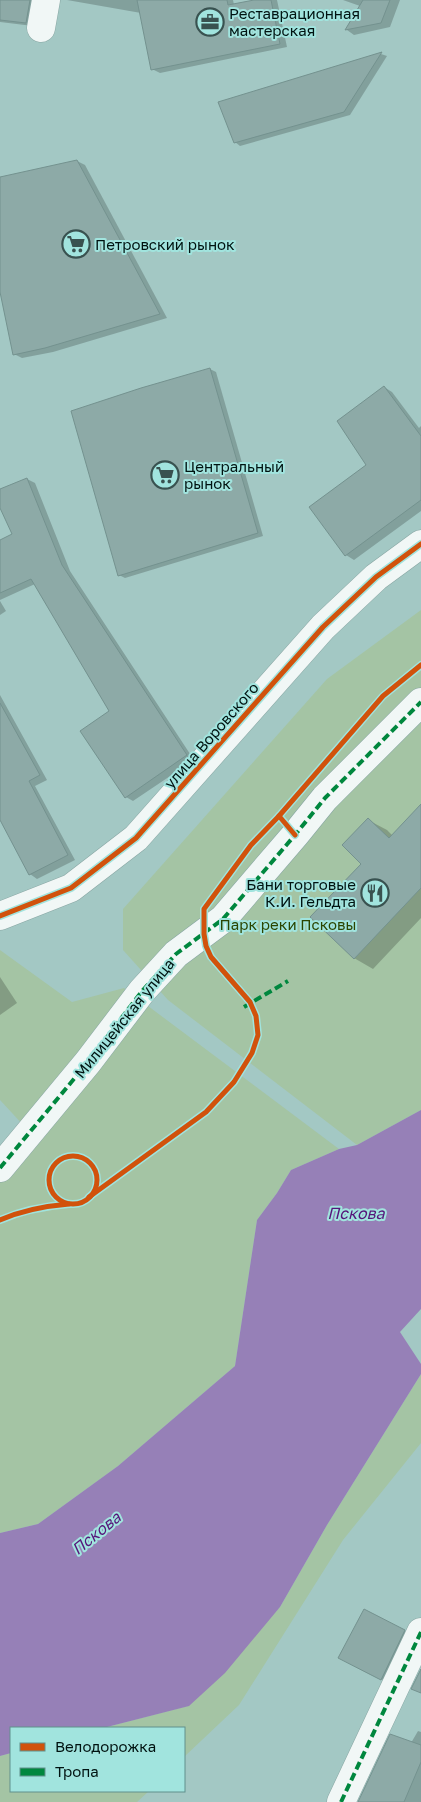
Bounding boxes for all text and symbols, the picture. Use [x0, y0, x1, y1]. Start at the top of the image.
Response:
place label: Реставрационная мастерская [229, 4, 360, 39]
office icon: Реставрационная мастерская [195, 7, 225, 37]
supermarket icon: Петровский рынок [61, 229, 91, 259]
place label: Петровский рынок [95, 235, 235, 253]
place label: Центральный рынок [184, 457, 284, 492]
supermarket icon: Центральный рынок [150, 460, 180, 490]
street label: улица Воровского [160, 678, 262, 792]
place label: Бани торговые К.И. Гельдта [246, 875, 356, 910]
restaurant icon: Бани торговые К.И. Гельдта [360, 878, 390, 908]
park label: Парк реки Псковы [220, 915, 356, 933]
street label: Милицейская улица [70, 955, 178, 1081]
water label: Пскова [327, 1203, 386, 1223]
water label: Пскова [67, 1507, 125, 1559]
legend [10, 1727, 185, 1792]
text: Велодорожка [55, 1737, 156, 1755]
text: Тропа [55, 1762, 99, 1780]

